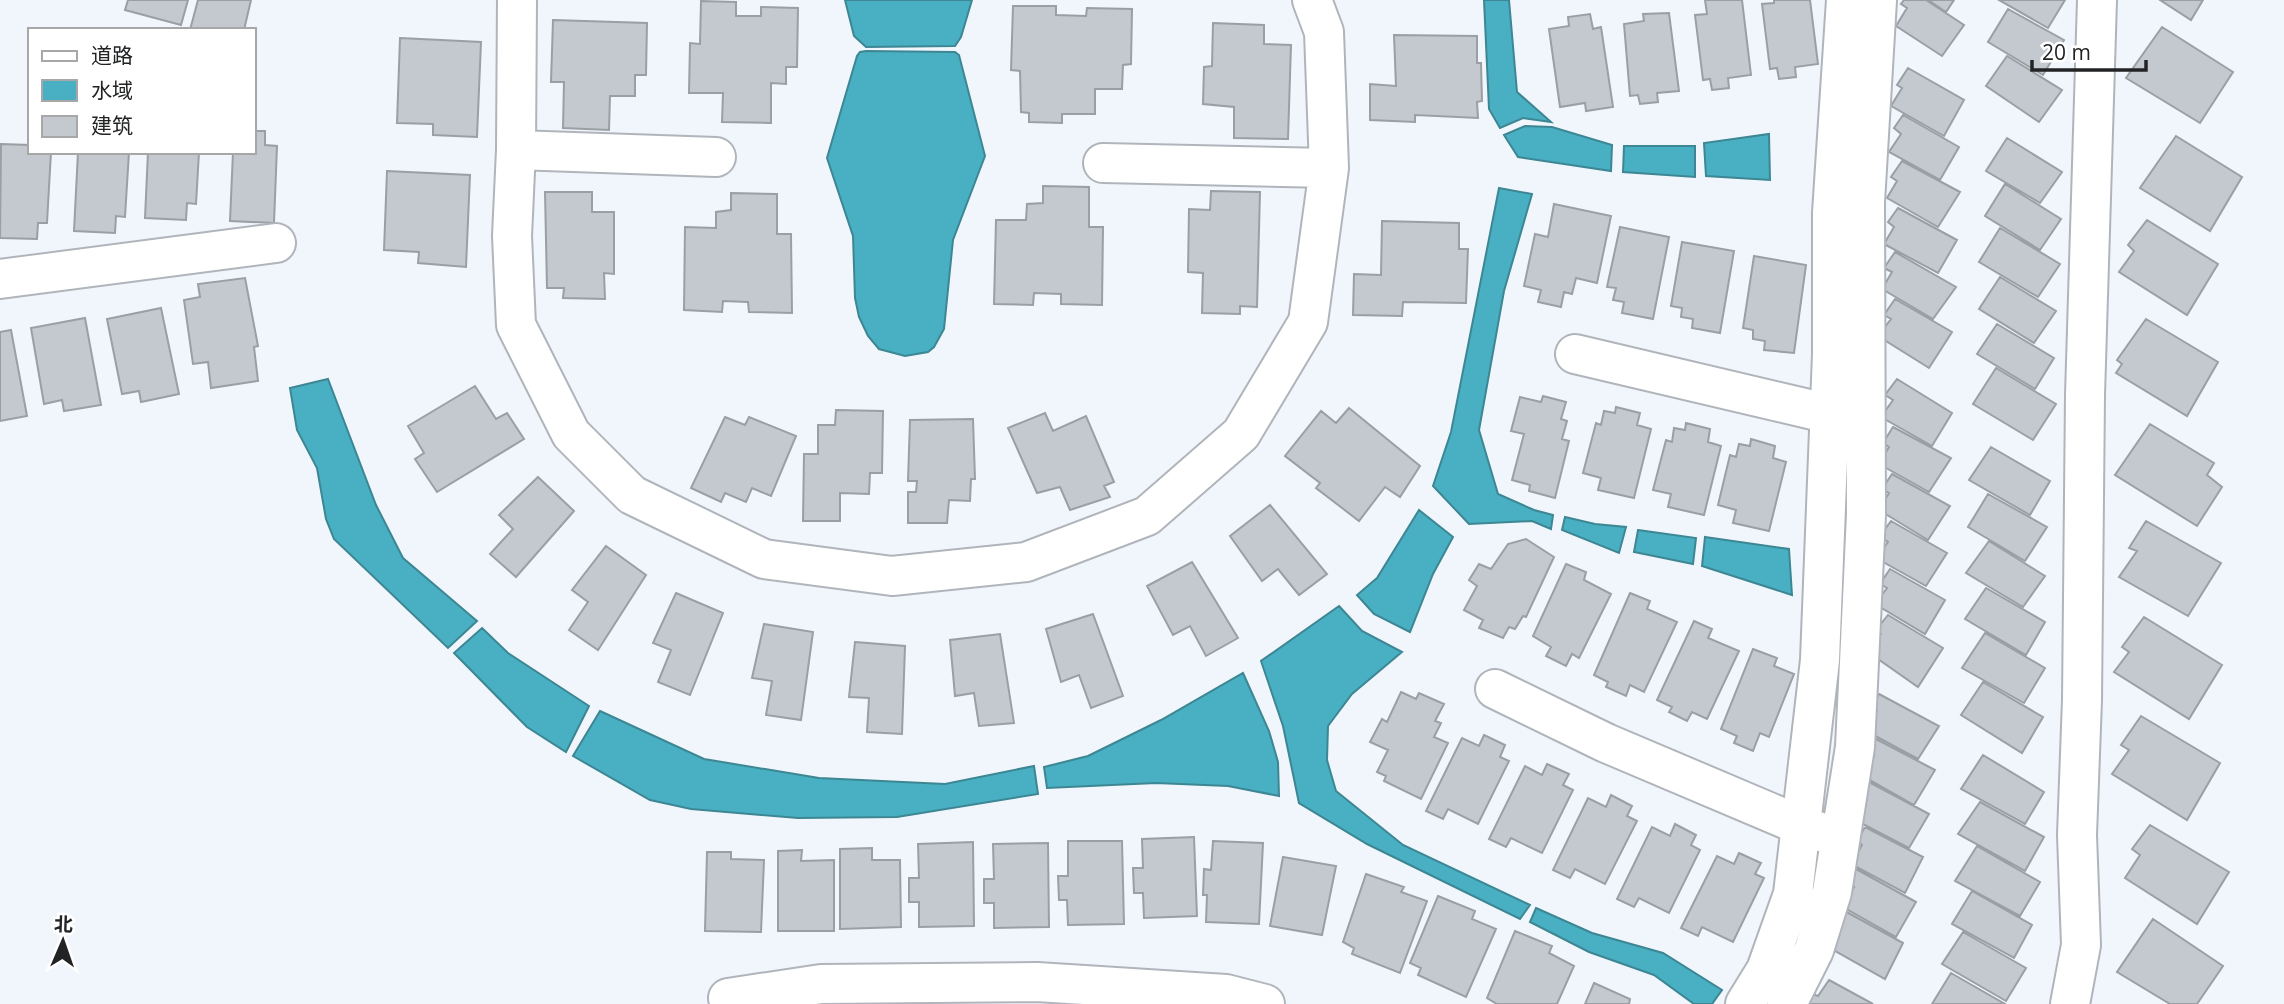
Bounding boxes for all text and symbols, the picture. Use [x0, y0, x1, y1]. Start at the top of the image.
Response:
legend [28, 28, 256, 154]
scale bar [2032, 28, 2146, 72]
text: 20 m [2042, 38, 2091, 66]
text: 道路 [91, 41, 133, 69]
text: 水域 [91, 76, 133, 104]
text: 建筑 [91, 111, 133, 139]
north arrow [28, 906, 98, 976]
text: 北 [54, 911, 74, 937]

